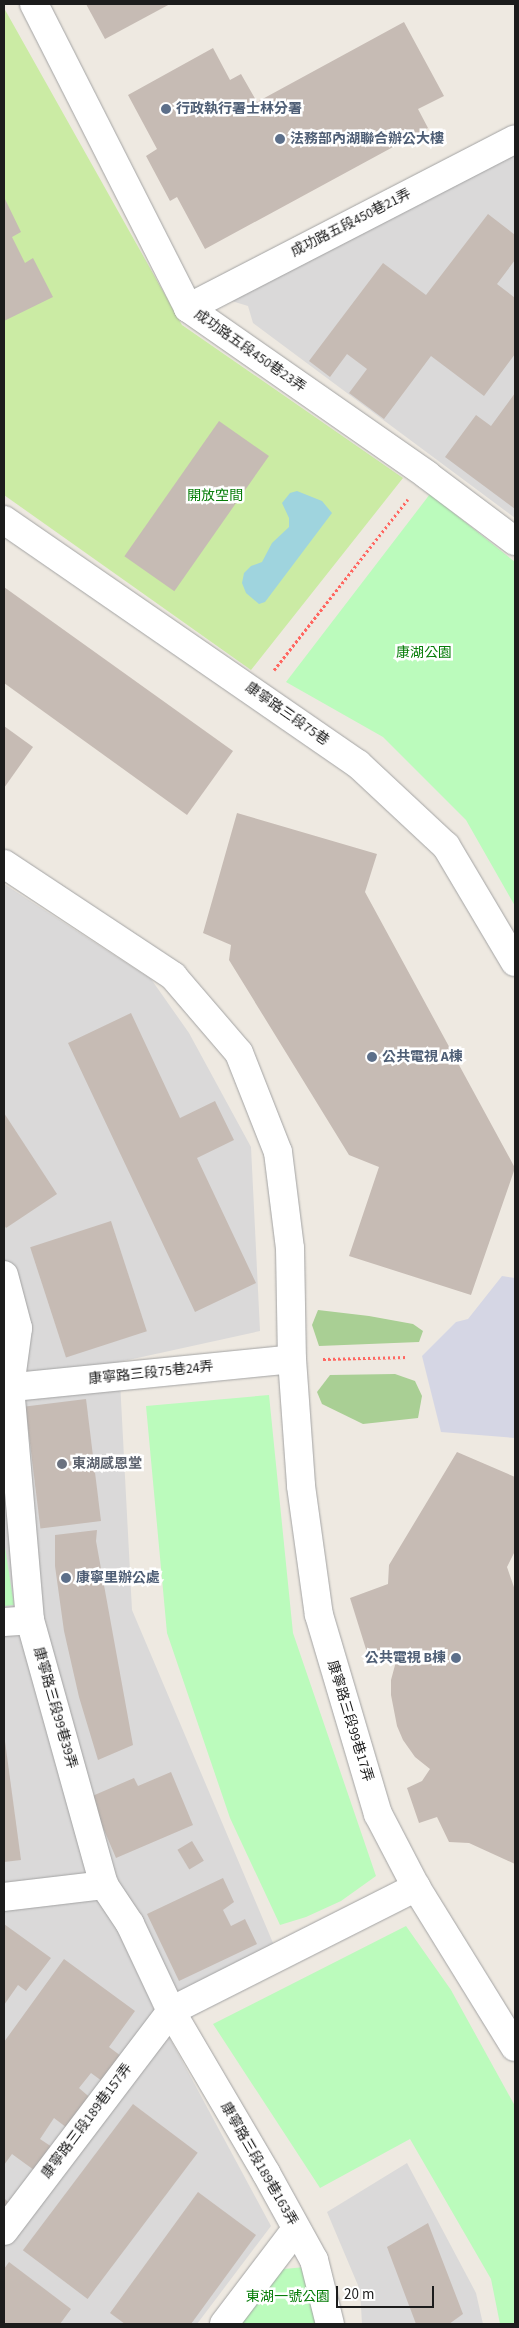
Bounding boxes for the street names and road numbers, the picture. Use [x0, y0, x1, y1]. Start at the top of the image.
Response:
street label: 成功路五段450巷21弄 [288, 185, 414, 261]
street label: 成功路五段450巷23弄 [191, 306, 309, 396]
street label: 康寧路三段75巷 [242, 679, 332, 749]
street label: 康寧路三段75巷24弄 [88, 1358, 214, 1388]
street label: 康寧路三段99巷39弄 [30, 1645, 80, 1771]
street label: 康寧路三段99巷17弄 [324, 1658, 376, 1784]
street label: 康寧路三段189巷157弄 [38, 2060, 136, 2182]
street label: 康寧路三段189巷163弄 [217, 2099, 301, 2229]

